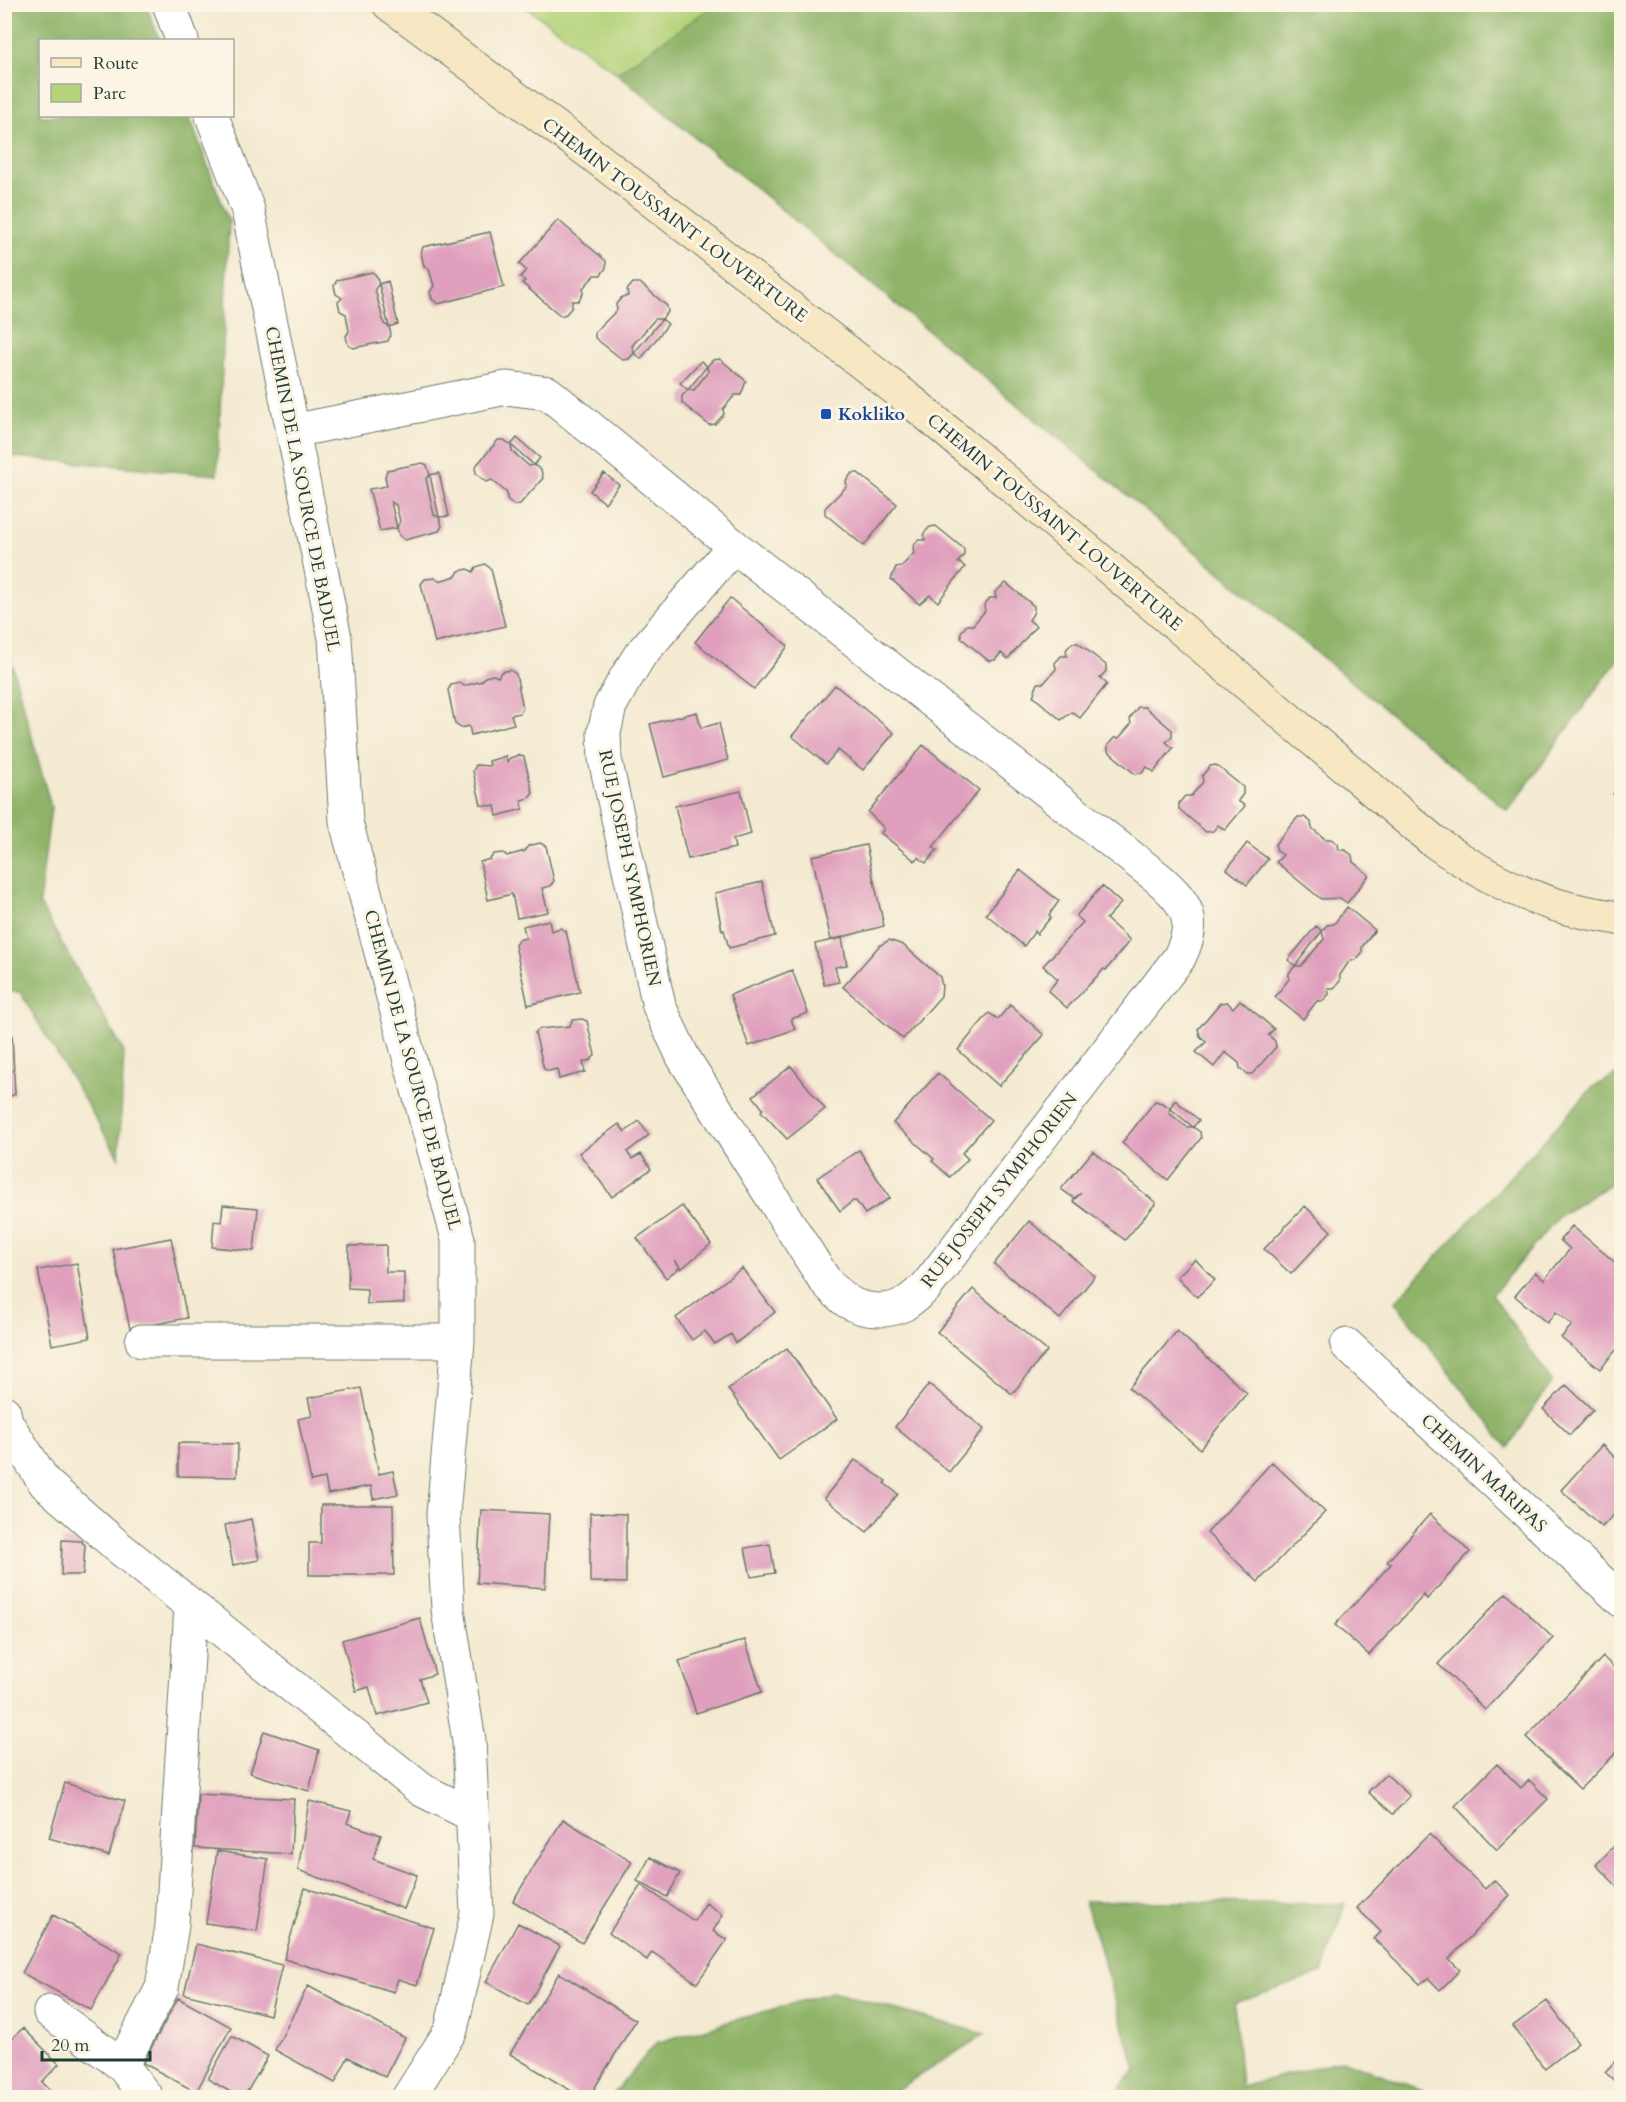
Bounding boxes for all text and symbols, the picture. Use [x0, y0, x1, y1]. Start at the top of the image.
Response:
legend [39, 39, 234, 117]
text: Route [93, 51, 139, 76]
text: Parc [93, 81, 126, 106]
street label: CHEMIN TOUSSAINT LOUVERTURE [537, 112, 813, 329]
street label: CHEMIN DE LA SOURCE DE BADUEL [259, 324, 346, 654]
place label: Kokliko [838, 402, 905, 427]
marker: Kokliko [819, 407, 833, 421]
street label: CHEMIN TOUSSAINT LOUVERTURE [922, 408, 1188, 637]
street label: RUE JOSEPH SYMPHORIEN [592, 748, 667, 989]
street label: CHEMIN DE LA SOURCE DE BADUEL [358, 907, 467, 1233]
street label: RUE JOSEPH SYMPHORIEN [915, 1087, 1084, 1293]
street label: CHEMIN MARIPAS [1415, 1408, 1552, 1538]
scale bar [42, 2024, 150, 2062]
text: 20 m [51, 2033, 90, 2058]

